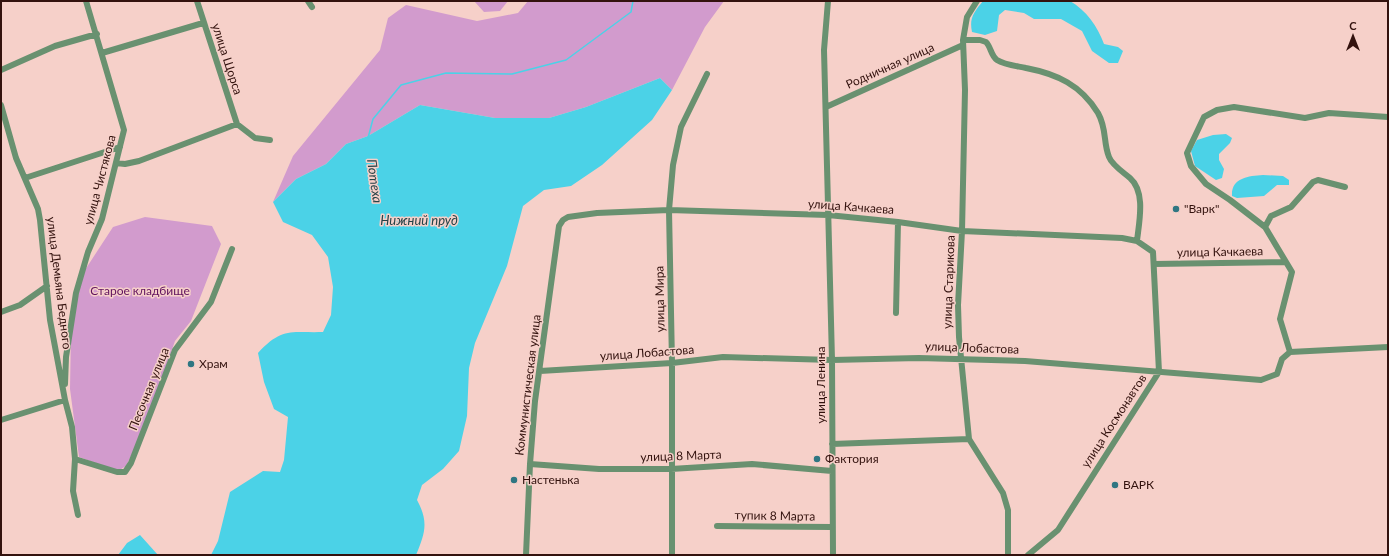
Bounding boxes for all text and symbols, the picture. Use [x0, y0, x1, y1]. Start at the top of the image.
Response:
north arrow [1333, 16, 1373, 56]
text: С [1349, 19, 1357, 32]
street label: улица Щорса [209, 21, 246, 96]
street label: Родничная улица [843, 39, 936, 92]
street label: улица Чистякова [80, 133, 119, 227]
water label: Потеха [364, 158, 386, 204]
street label: улица Качкаева [807, 196, 895, 217]
place label: "Варк" [1184, 201, 1219, 216]
marker: "Варк" [1171, 204, 1181, 214]
water label: Нижний пруд [380, 212, 458, 228]
street label: улица Демьяна Бедного [44, 216, 75, 350]
street label: улица Старикова [939, 235, 958, 329]
street label: улица Качкаева [1177, 243, 1263, 260]
street label: улица Мира [651, 266, 668, 332]
park label: Старое кладбище [90, 283, 190, 298]
street label: Коммунистическая улица [511, 313, 544, 456]
street label: улица Лобастова [925, 338, 1020, 357]
street label: улица Лобастова [599, 342, 695, 363]
street label: Песочная улица [125, 345, 172, 432]
street label: улица Ленина [813, 346, 828, 424]
place label: Храм [199, 356, 228, 371]
marker: Храм [186, 359, 196, 369]
street label: улица Космонавтов [1078, 371, 1149, 470]
street label: улица 8 Марта [640, 447, 722, 464]
place label: Фактория [825, 451, 879, 466]
marker: Фактория [812, 454, 822, 464]
place label: Настенька [522, 472, 580, 487]
marker: Настенька [509, 475, 519, 485]
place label: ВАРК [1123, 477, 1154, 492]
marker: ВАРК [1110, 480, 1120, 490]
street label: тупик 8 Марта [735, 507, 816, 524]

